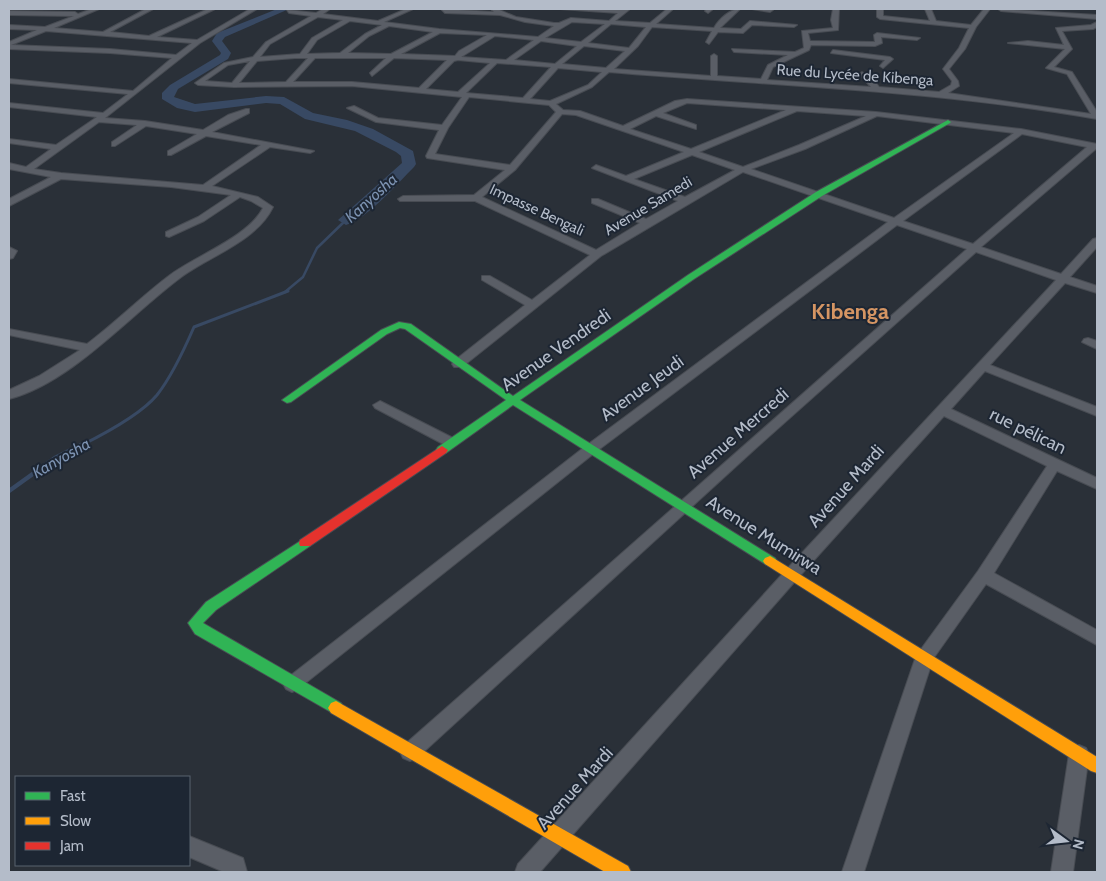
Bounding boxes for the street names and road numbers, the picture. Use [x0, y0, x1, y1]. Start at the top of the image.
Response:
street label: Rue du Lycée de Kibenga [776, 61, 935, 90]
street label: Avenue Samedi [601, 173, 695, 239]
street label: Impasse Bengali [487, 180, 587, 240]
street label: Avenue Vendredi [497, 304, 615, 396]
street label: Avenue Jeudi [596, 350, 688, 426]
street label: Avenue Mercredi [683, 383, 793, 483]
street label: rue pélican [986, 403, 1070, 459]
street label: Avenue Mardi [803, 440, 889, 532]
street label: Avenue Mumirwa [702, 491, 826, 579]
street label: Avenue Mardi [532, 742, 618, 834]

